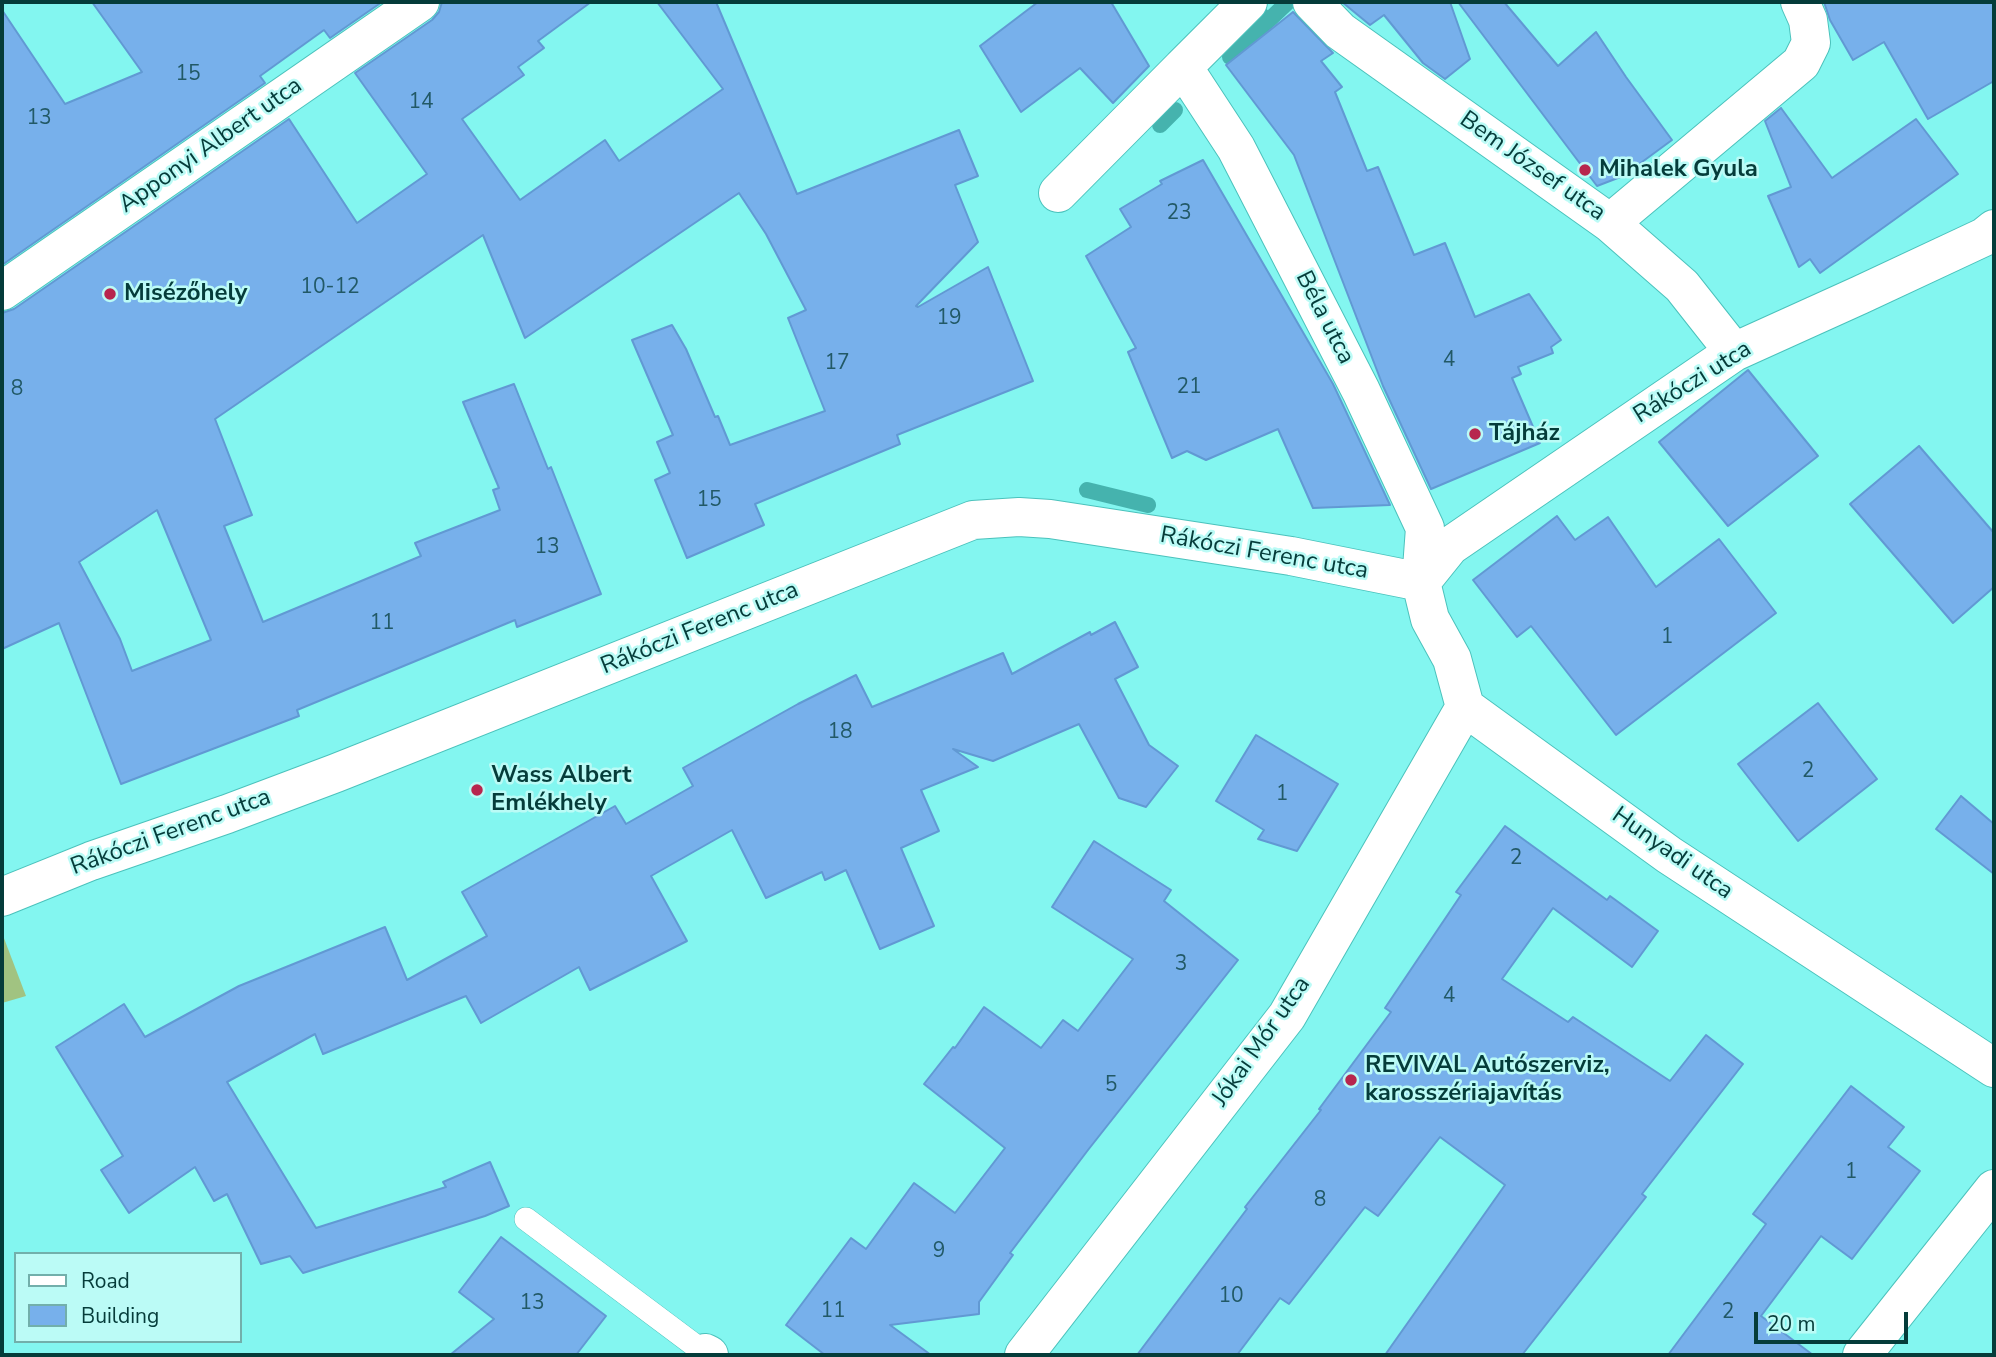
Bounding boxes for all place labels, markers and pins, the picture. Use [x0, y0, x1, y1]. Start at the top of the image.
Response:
place label: Mihalek Gyula [1599, 156, 1758, 184]
marker: Mihalek Gyula [1577, 162, 1593, 178]
place label: Misézőhely [124, 280, 247, 308]
marker: Misézőhely [102, 286, 118, 302]
place label: Tájház [1489, 420, 1560, 448]
marker: Tájház [1467, 426, 1483, 442]
place label: Wass Albert Emlékhely [491, 762, 632, 818]
marker: Wass Albert Emlékhely [469, 782, 485, 798]
place label: REVIVAL Autószerviz, karosszériajavítás [1365, 1052, 1610, 1108]
marker: REVIVAL Autószerviz, karosszériajavítás [1343, 1072, 1359, 1088]

